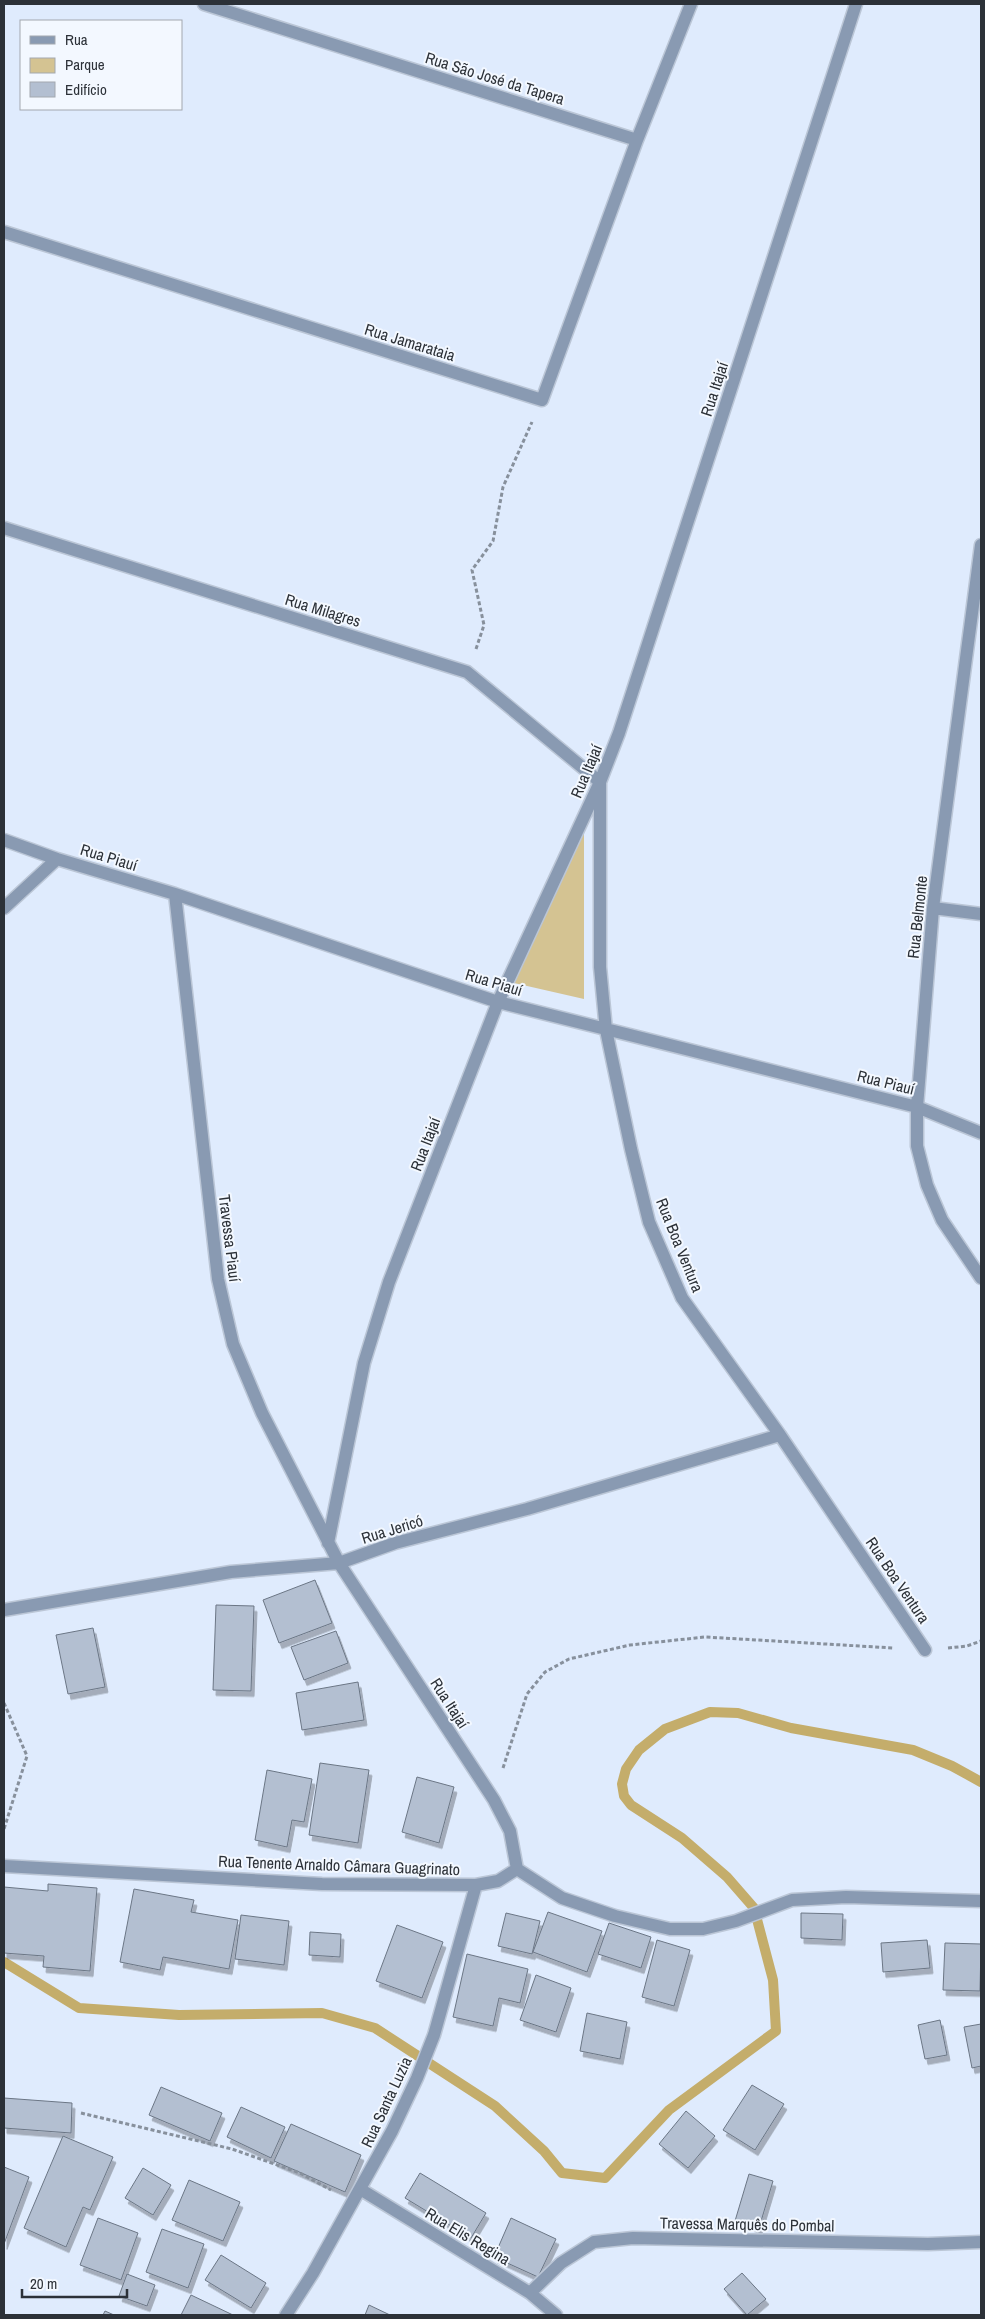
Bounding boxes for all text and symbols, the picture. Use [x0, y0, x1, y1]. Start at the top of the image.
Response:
legend [20, 20, 182, 110]
text: Rua [65, 29, 88, 50]
street label: Rua São José da Tapera [423, 46, 568, 110]
text: Parque [65, 54, 105, 75]
text: Edifício [65, 79, 107, 100]
street label: Rua Jamarataia [362, 318, 459, 366]
street label: Rua Itajaí [695, 359, 733, 419]
street label: Rua Milagres [282, 588, 364, 632]
street label: Rua Itajaí [565, 741, 607, 801]
street label: Rua Piauí [78, 838, 140, 876]
street label: Rua Belmonte [902, 875, 932, 959]
street label: Rua Piauí [463, 963, 525, 1001]
street label: Rua Piauí [855, 1064, 917, 1100]
street label: Rua Itajaí [405, 1114, 445, 1174]
street label: Travessa Piauí [214, 1193, 246, 1283]
street label: Rua Boa Ventura [651, 1195, 709, 1296]
street label: Rua Jericó [358, 1509, 426, 1549]
street label: Rua Boa Ventura [861, 1532, 935, 1628]
street label: Rua Itajaí [425, 1673, 475, 1733]
street label: Rua Tenente Arnaldo Câmara Guagrinato [218, 1850, 460, 1880]
street label: Rua Santa Luzia [355, 2052, 417, 2151]
street label: Rua Elis Regina [421, 2202, 515, 2270]
street label: Travessa Marquês do Pombal [660, 2211, 835, 2237]
scale bar [22, 2266, 128, 2298]
text: 20 m [30, 2273, 57, 2294]

